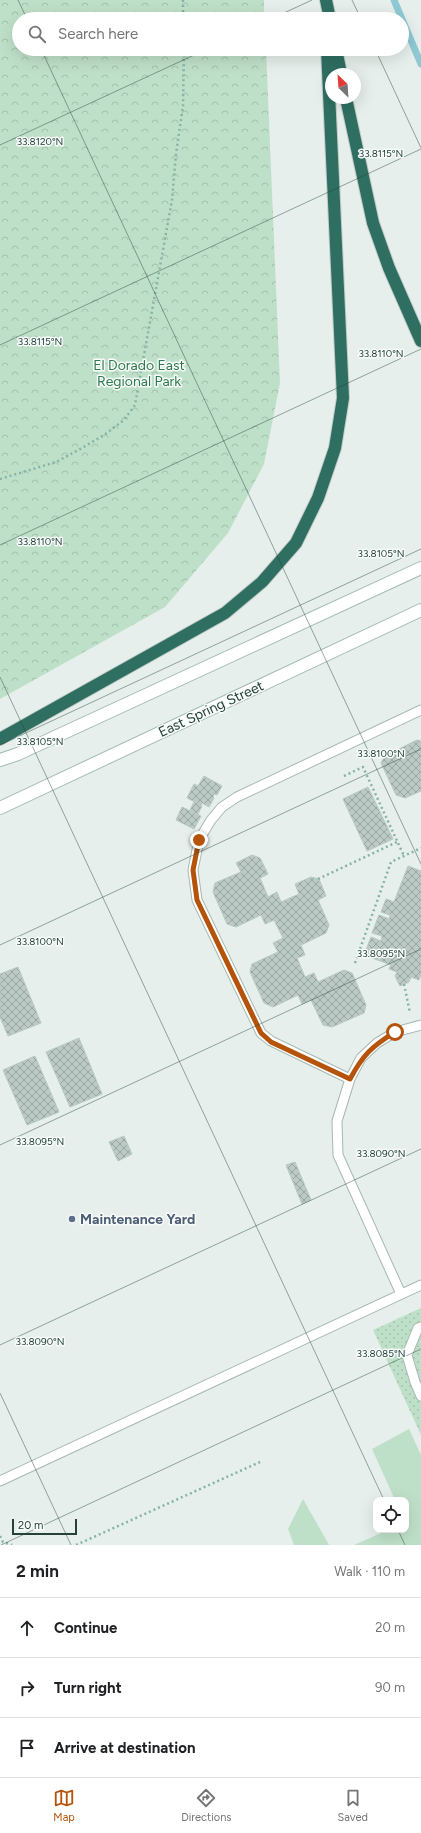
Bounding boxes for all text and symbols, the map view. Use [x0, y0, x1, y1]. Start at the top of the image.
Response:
search box [12, 12, 409, 56]
icon: search [26, 23, 48, 45]
text: Search here [58, 25, 138, 43]
north arrow [325, 68, 361, 104]
text: 33.8120°N [17, 135, 63, 148]
text: 33.8115°N [359, 147, 403, 160]
text: 33.8115°N [18, 335, 62, 348]
text: 33.8110°N [358, 347, 404, 360]
park label: El Dorado East Regional Park [93, 357, 185, 390]
text: 33.8110°N [17, 535, 63, 548]
text: 33.8105°N [358, 547, 404, 560]
street label: East Spring Street [156, 677, 266, 741]
text: 33.8105°N [17, 735, 63, 748]
text: 33.8100°N [357, 747, 405, 760]
route end [190, 831, 208, 849]
text: 33.8100°N [16, 935, 64, 948]
text: 33.8095°N [357, 947, 405, 960]
route start [386, 1023, 404, 1041]
text: 33.8095°N [16, 1135, 64, 1148]
text: 33.8090°N [356, 1147, 406, 1160]
place label: Maintenance Yard [80, 1211, 195, 1228]
marker: Maintenance Yard [67, 1214, 77, 1224]
text: 33.8090°N [15, 1335, 65, 1348]
text: 33.8085°N [357, 1347, 405, 1360]
map controls [373, 1497, 409, 1533]
button: locate [373, 1497, 409, 1533]
scale bar [12, 1517, 77, 1536]
text: 20 m [18, 1519, 43, 1532]
text: 2 min [16, 1561, 59, 1581]
text: Walk · 110 m [334, 1564, 405, 1579]
icon: ahead [16, 1617, 38, 1639]
text: Continue [54, 1619, 117, 1637]
text: 20 m [375, 1620, 405, 1635]
icon: right [16, 1677, 38, 1699]
text: Turn right [54, 1679, 122, 1697]
text: 90 m [375, 1680, 405, 1695]
icon: arrive [16, 1737, 38, 1759]
text: Arrive at destination [54, 1739, 195, 1757]
tab: Map [53, 1787, 75, 1824]
tab: Directions [181, 1787, 231, 1824]
tab: Saved [338, 1787, 368, 1824]

